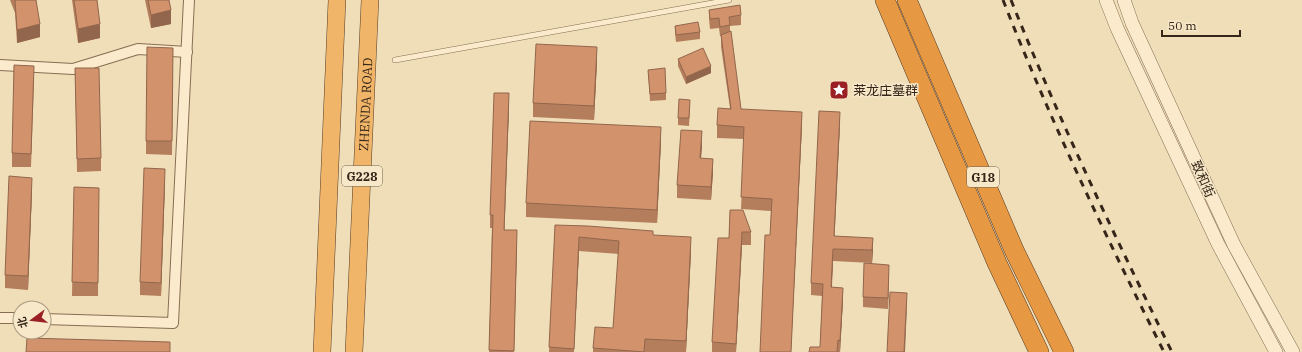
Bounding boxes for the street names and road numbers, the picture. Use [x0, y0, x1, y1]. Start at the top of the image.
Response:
street label: ZHENDA ROAD [355, 57, 376, 151]
street label: 致和街 [1187, 158, 1219, 200]
road number: G228 [342, 166, 382, 186]
road number: G18 [967, 167, 999, 187]

